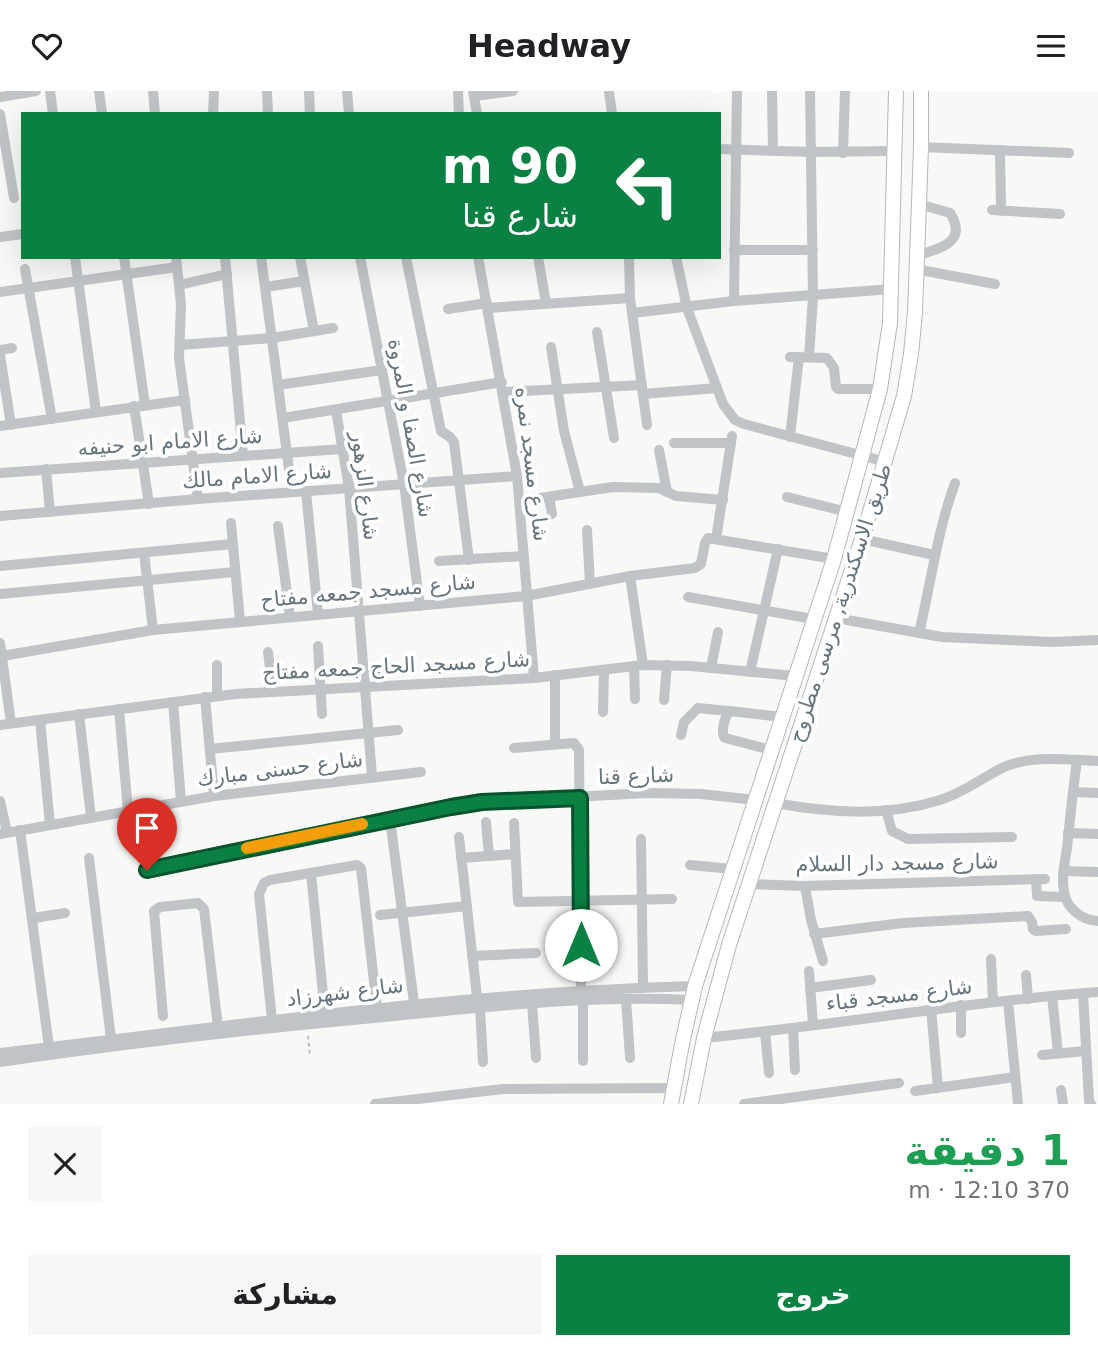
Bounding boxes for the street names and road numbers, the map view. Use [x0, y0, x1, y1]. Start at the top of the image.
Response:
street label: شارع الصفا و المروة [383, 337, 439, 519]
street label: شارع مسجد نمره [511, 386, 553, 542]
street label: شارع الامام ابو حنيفه [77, 424, 263, 460]
street label: شارع الزهور [346, 429, 384, 542]
street label: شارع الامام مالك [181, 459, 333, 493]
street label: طريق الاسكندرية, مرسى مطروح [784, 461, 896, 745]
street label: شارع مسجد جمعه مفتاح [259, 570, 477, 612]
street label: شارع مسجد الحاج جمعه مفتاح [261, 647, 531, 686]
street label: شارع حسنى مبارك [196, 747, 364, 791]
street label: شارع قنا [598, 763, 674, 789]
street label: شارع مسجد دار السلام [795, 849, 999, 877]
street label: شارع شهرزاد [285, 973, 405, 1011]
street label: شارع مسجد قباء [824, 974, 974, 1016]

